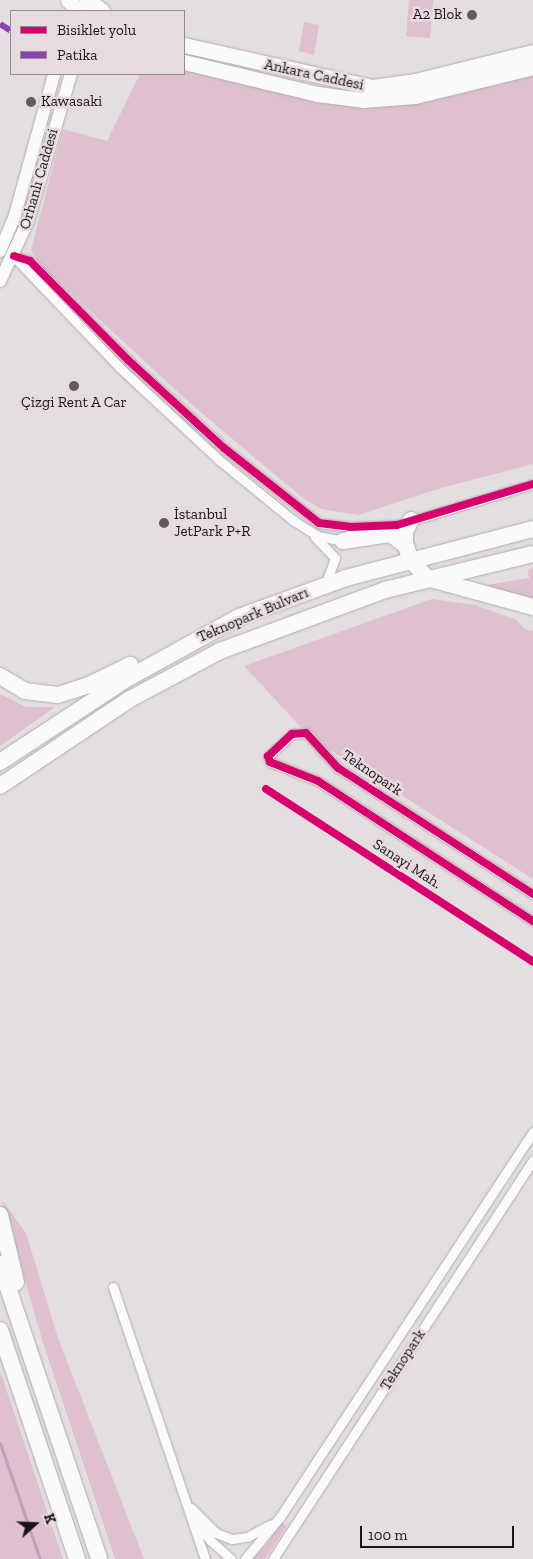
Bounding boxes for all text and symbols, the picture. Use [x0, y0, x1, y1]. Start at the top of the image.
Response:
place label: A2 Blok [413, 6, 462, 24]
marker: A2 Blok [466, 9, 478, 21]
legend [10, 10, 185, 75]
text: Bisiklet yolu [57, 21, 136, 39]
text: Patika [57, 46, 98, 64]
street label: Ankara Caddesi [262, 56, 366, 94]
place label: Kawasaki [41, 93, 102, 111]
marker: Kawasaki [25, 96, 37, 108]
street label: Orhanlı Caddesi [16, 126, 62, 232]
marker: Çizgi Rent A Car [68, 380, 80, 392]
place label: Çizgi Rent A Car [21, 394, 127, 412]
place label: İstanbul JetPark P+R [174, 505, 250, 540]
marker: İstanbul JetPark P+R [158, 517, 170, 529]
street label: Teknopark Bulvarı [195, 583, 311, 647]
street label: Teknopark [338, 746, 406, 800]
street label: Sanayi Mah. [369, 835, 445, 893]
street label: Teknopark [377, 1326, 429, 1394]
north arrow [10, 1499, 60, 1549]
text: K [40, 1511, 59, 1526]
scale bar [363, 1516, 517, 1548]
text: 100 m [368, 1526, 407, 1544]

